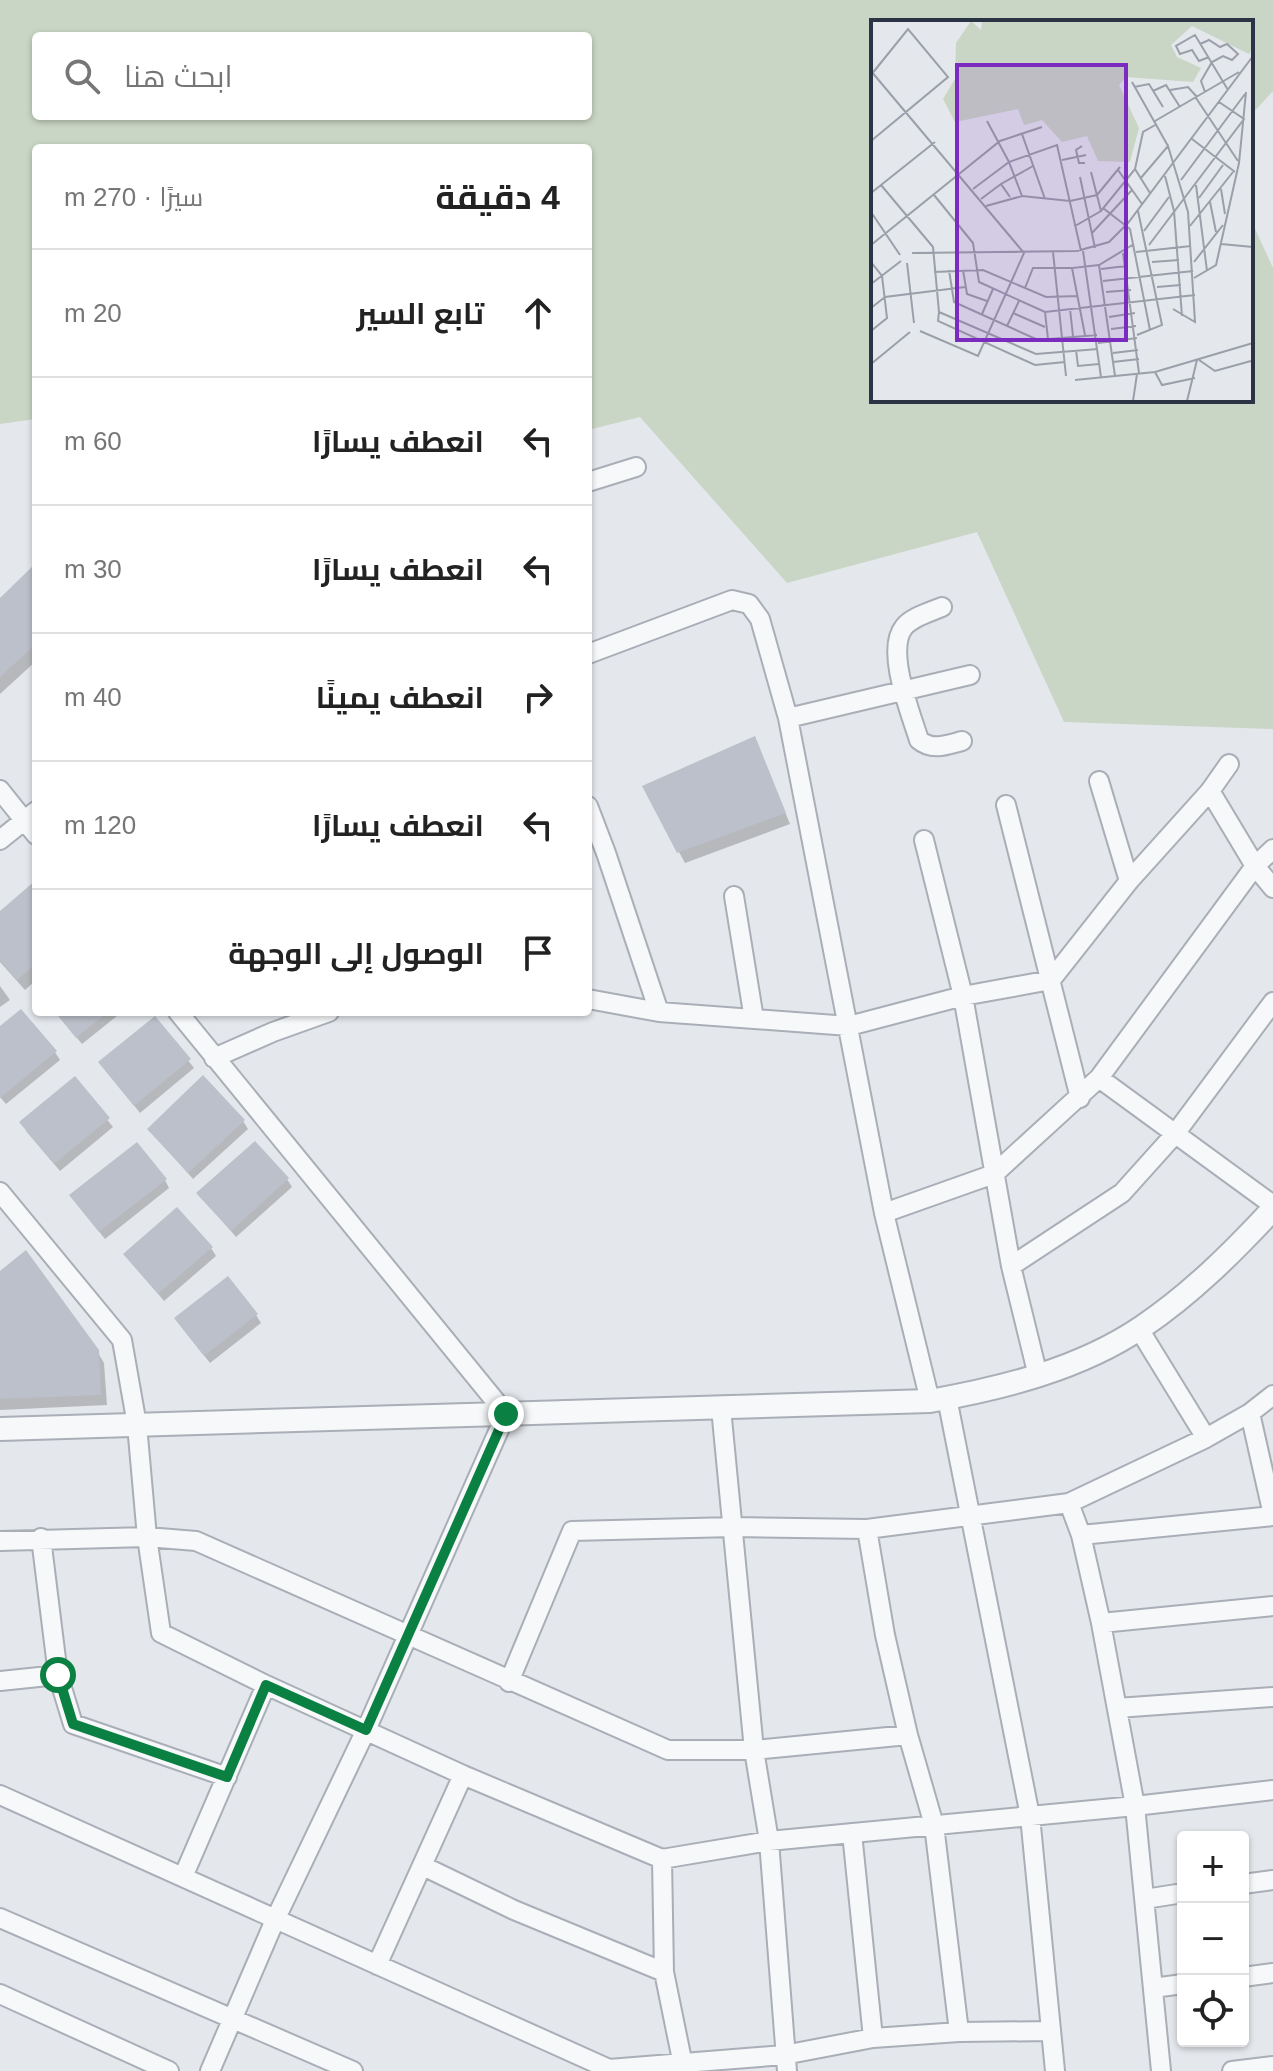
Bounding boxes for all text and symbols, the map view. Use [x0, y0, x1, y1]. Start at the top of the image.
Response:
inset map [871, 20, 1253, 402]
search box [32, 32, 592, 120]
icon: search [60, 54, 104, 98]
text: ابحث هنا [124, 60, 233, 93]
text: 4 دقيقة [436, 178, 560, 216]
text: سيرًا · 270 m [64, 182, 203, 212]
icon: ahead [516, 291, 560, 335]
text: تابع السير [356, 297, 484, 330]
text: 20 m [64, 298, 122, 328]
icon: left [516, 419, 560, 463]
text: انعطف يسارًا [312, 425, 484, 458]
text: 60 m [64, 426, 122, 456]
icon: left [516, 547, 560, 591]
text: انعطف يسارًا [312, 553, 484, 586]
text: 30 m [64, 554, 122, 584]
icon: right [516, 675, 560, 719]
text: انعطف يمينًا [316, 681, 484, 714]
text: 40 m [64, 682, 122, 712]
icon: left [516, 803, 560, 847]
text: انعطف يسارًا [312, 809, 484, 842]
text: 120 m [64, 810, 136, 840]
icon: arrive [516, 931, 560, 975]
text: الوصول إلى الوجهة [228, 937, 484, 970]
route end [488, 1396, 524, 1432]
route start [40, 1657, 76, 1693]
map controls [1177, 1831, 1249, 2047]
button: + [1177, 1831, 1249, 1903]
button: − [1177, 1903, 1249, 1975]
button: locate [1177, 1975, 1249, 2047]

